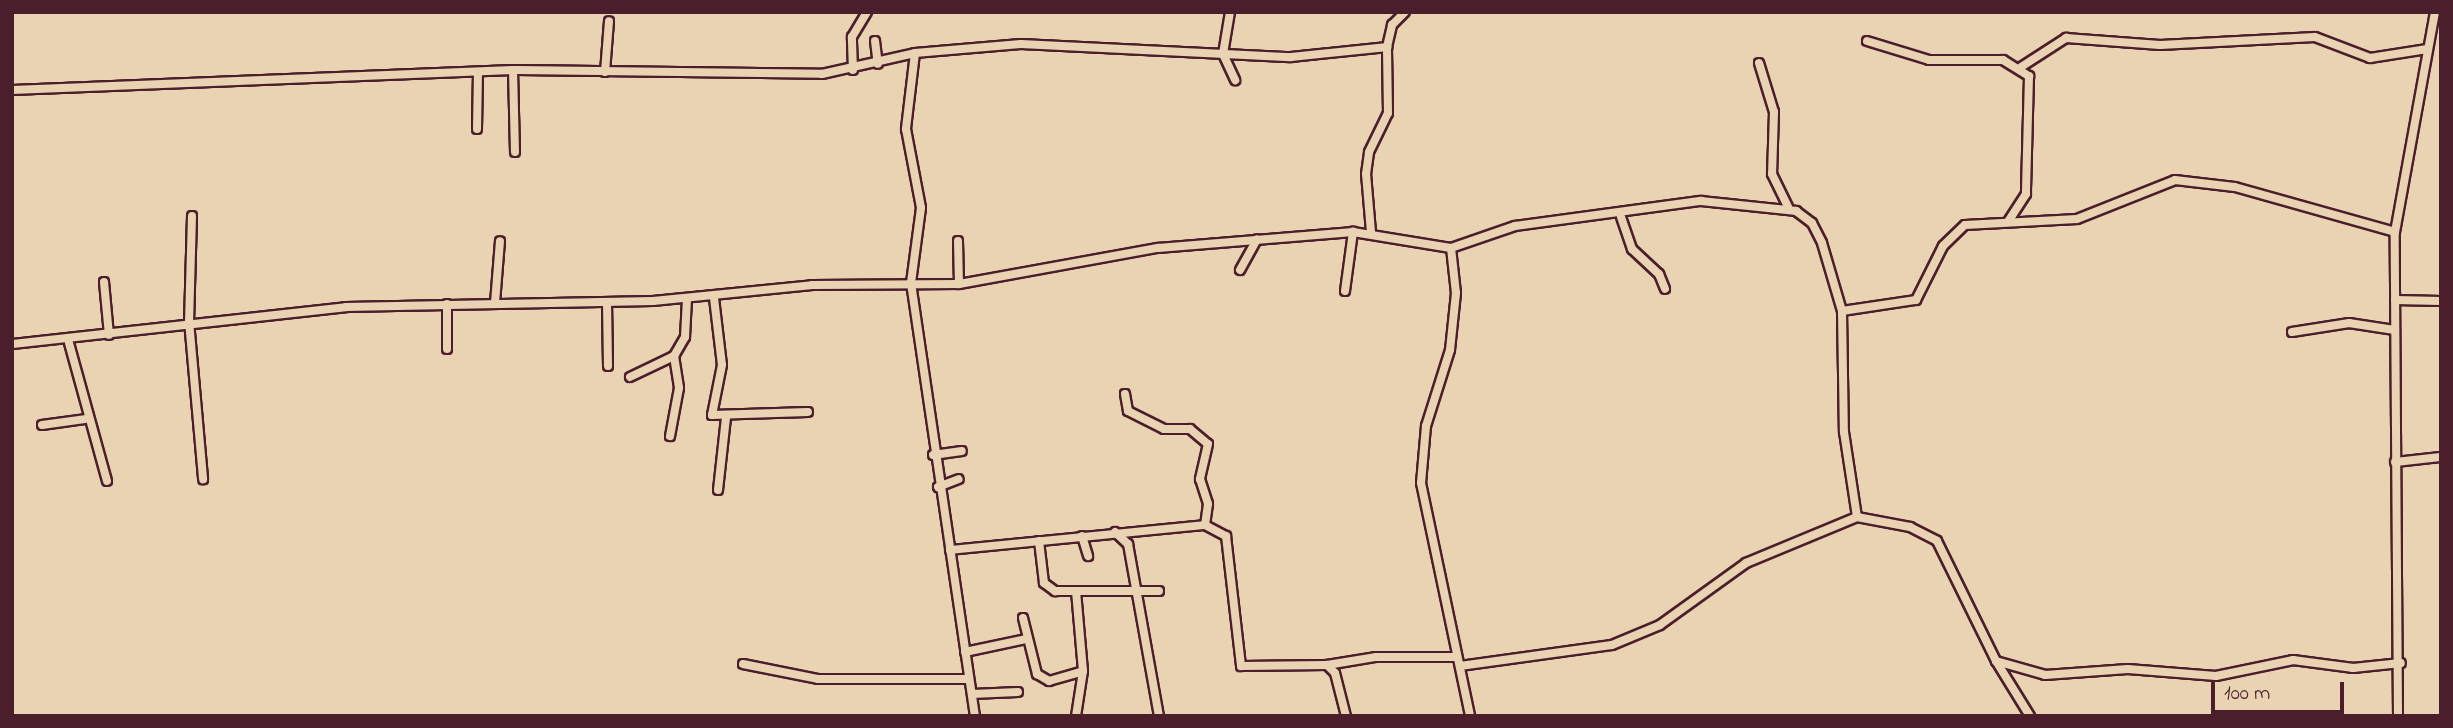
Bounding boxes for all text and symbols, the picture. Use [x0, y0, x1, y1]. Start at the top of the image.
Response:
scale bar [2215, 668, 2348, 712]
text: 100 m [2224, 679, 2270, 709]

